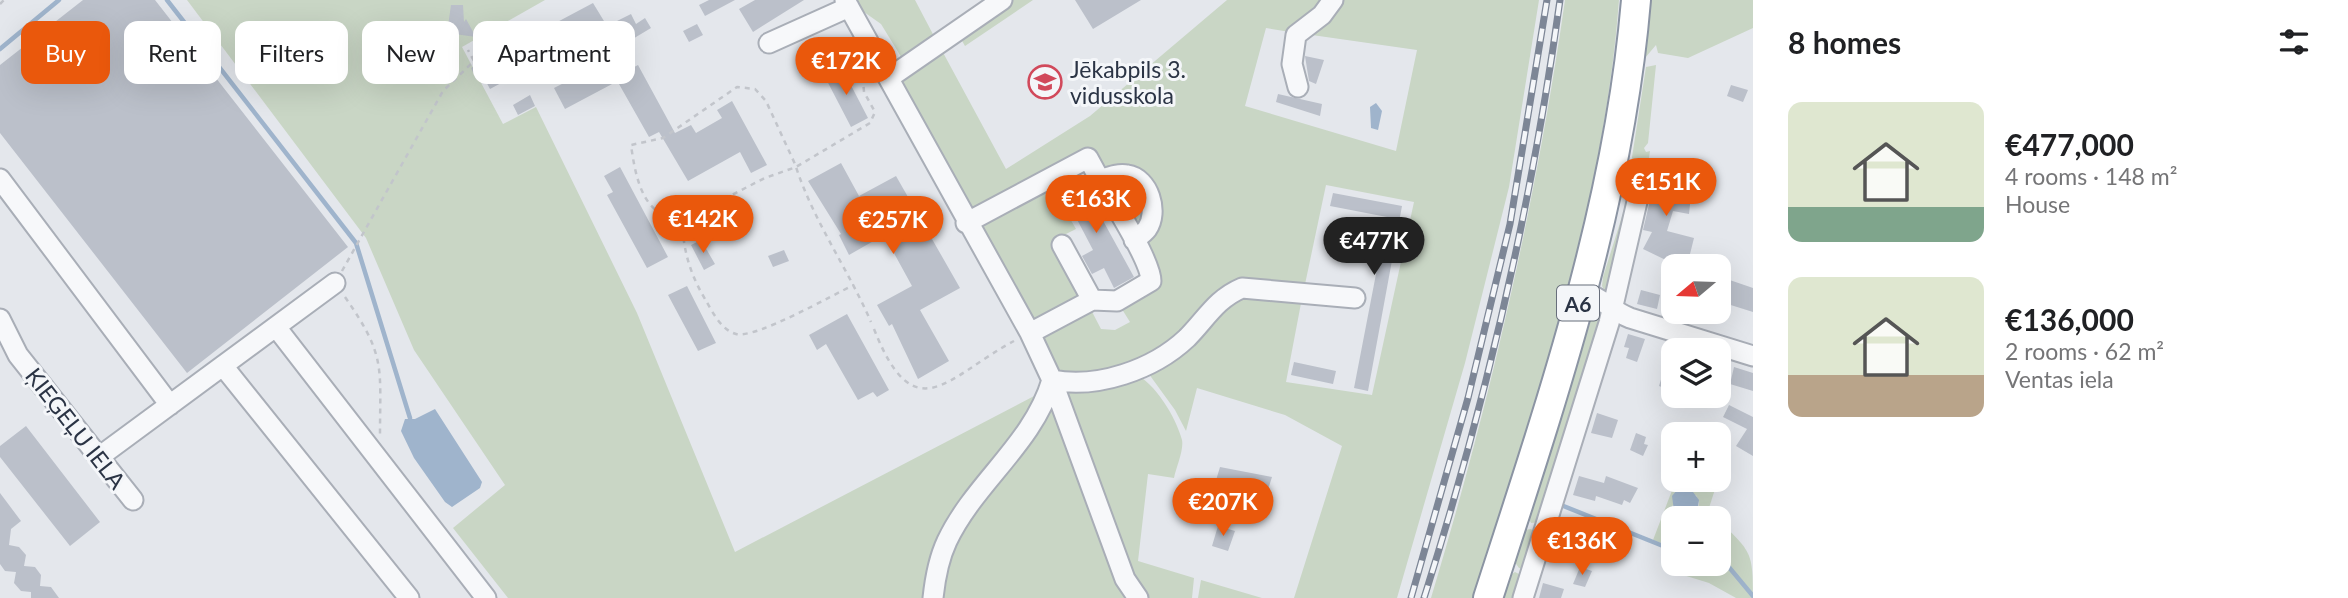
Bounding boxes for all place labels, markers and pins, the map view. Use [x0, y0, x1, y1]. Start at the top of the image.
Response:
pin: €172K [797, 38, 895, 97]
place label: Jēkabpils 3. vidusskola [1070, 55, 1186, 109]
school or university icon: Jēkabpils 3. vidusskola [1026, 63, 1064, 101]
pin: €151K [1617, 158, 1715, 218]
pin: €163K [1047, 176, 1145, 235]
pin: €142K [654, 196, 752, 255]
pin: €257K [844, 196, 942, 256]
pin: €477K [1325, 218, 1423, 277]
pin: €207K [1174, 478, 1272, 538]
pin: €136K [1533, 518, 1631, 577]

